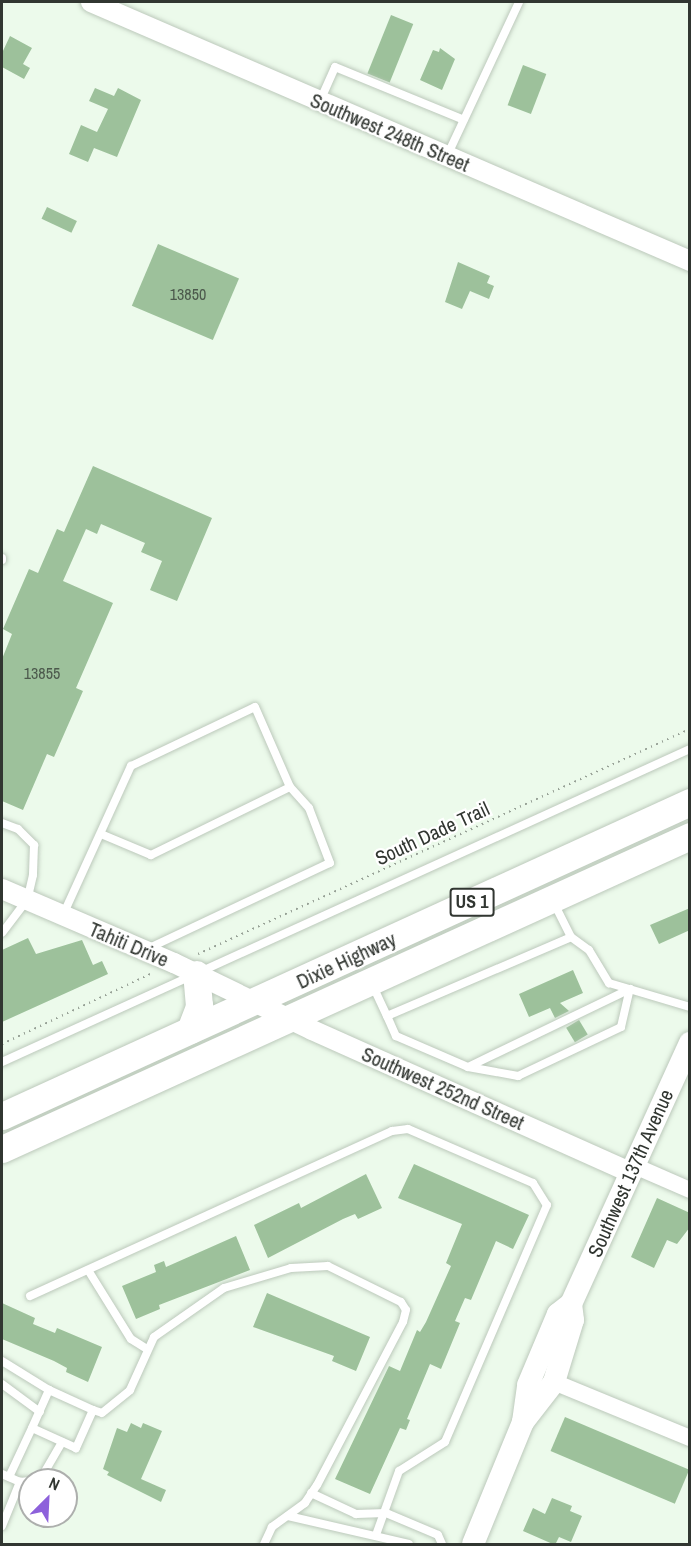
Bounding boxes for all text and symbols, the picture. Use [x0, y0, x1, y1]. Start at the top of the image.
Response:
street label: Southwest 248th Street [307, 88, 473, 176]
house number: 13850 [170, 284, 206, 304]
house number: 13855 [24, 663, 60, 683]
street label: South Dade Trail [371, 796, 493, 870]
road number: US 1 [450, 887, 494, 917]
street label: Tahiti Drive [86, 917, 172, 971]
street label: Dixie Highway [293, 927, 399, 993]
street label: Southwest 252nd Street [358, 1041, 528, 1135]
street label: Southwest 137th Avenue [582, 1085, 678, 1261]
north arrow [18, 1468, 78, 1528]
text: N [46, 1471, 63, 1495]

